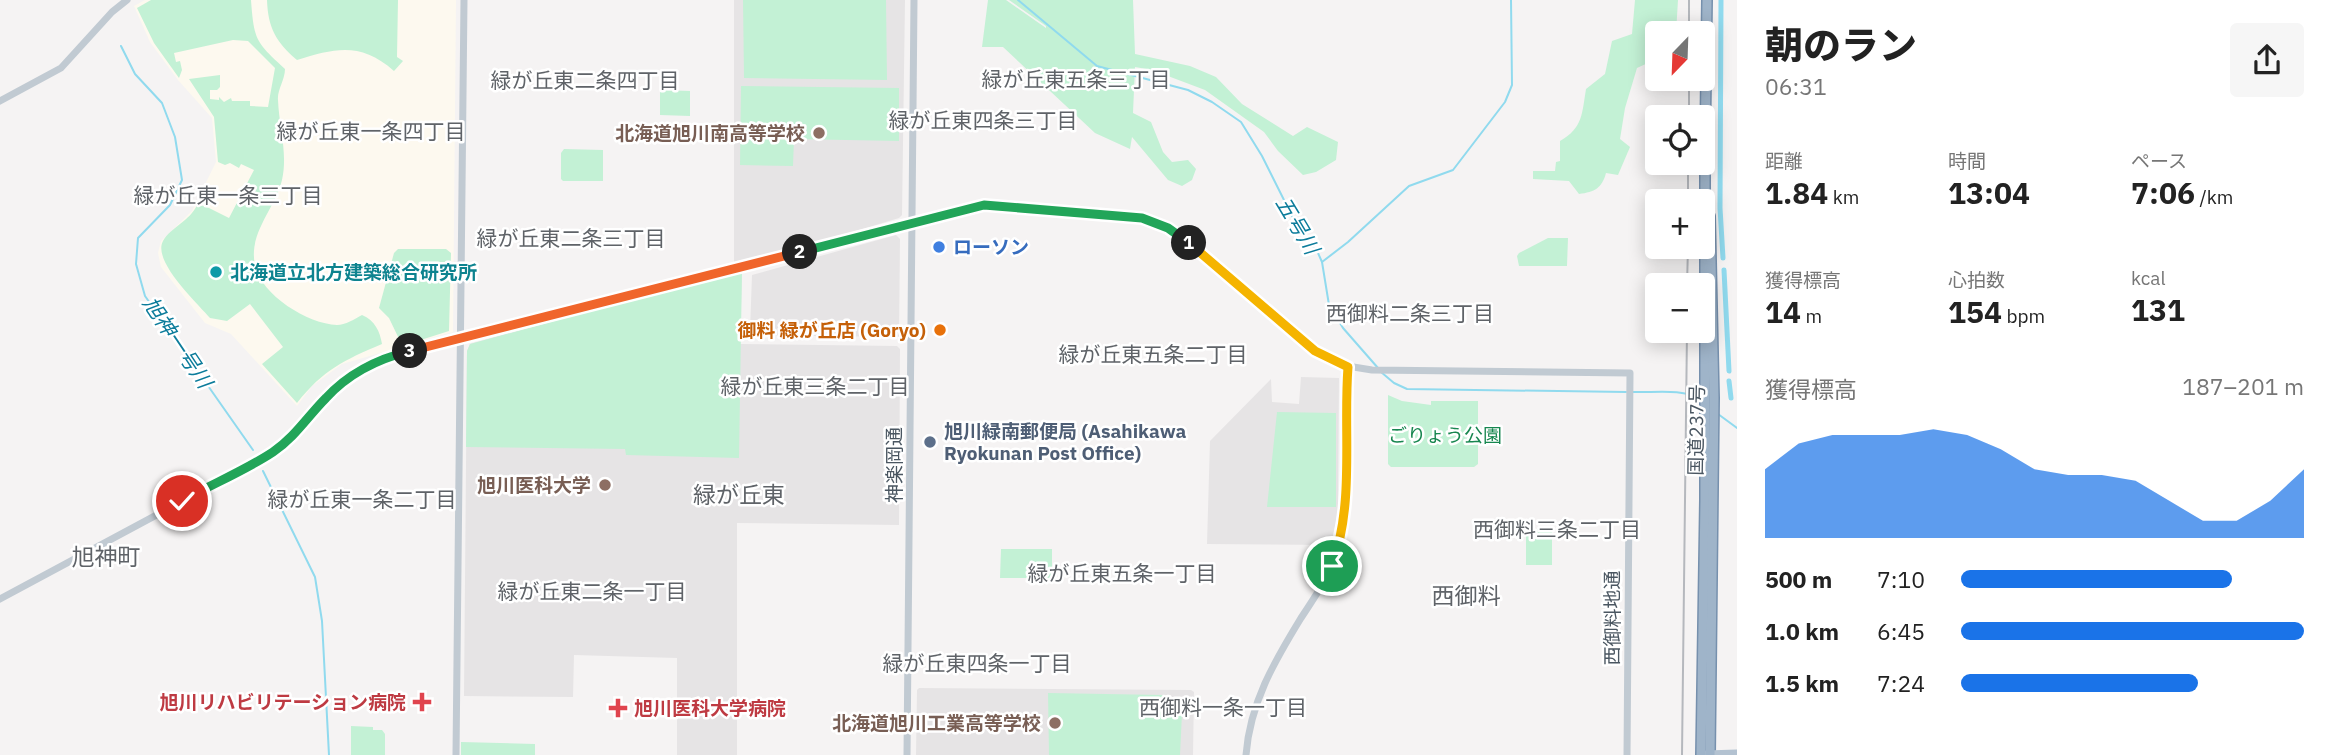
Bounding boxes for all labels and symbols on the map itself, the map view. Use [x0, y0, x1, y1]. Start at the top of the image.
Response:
north arrow [1645, 21, 1715, 91]
district label: 緑が丘東五条三丁目 [982, 65, 1171, 93]
district label: 緑が丘東二条四丁目 [491, 66, 680, 94]
district label: 緑が丘東四条三丁目 [889, 106, 1078, 134]
district label: 緑が丘東一条四丁目 [277, 117, 466, 145]
place label: 北海道旭川南高等学校 [615, 121, 805, 145]
marker: 北海道旭川南高等学校 [811, 125, 827, 141]
district label: 緑が丘東一条三丁目 [134, 181, 323, 209]
water label: 五号川 [1270, 191, 1327, 261]
district label: 緑が丘東二条三丁目 [477, 224, 666, 252]
pin: 1 [1172, 226, 1206, 260]
pin: 2 [782, 234, 818, 270]
place label: ローソン [953, 235, 1029, 259]
marker: ローソン [931, 239, 947, 255]
place label: 北海道立北方建築総合研究所 [230, 260, 477, 284]
marker: 北海道立北方建築総合研究所 [208, 264, 224, 280]
water label: 旭神一号川 [137, 291, 220, 395]
district label: 西御料二条三丁目 [1326, 299, 1494, 327]
place label: 御料 緑が丘店 (Goryo) [737, 318, 926, 342]
marker: 御料 緑が丘店 (Goryo) [932, 322, 948, 338]
pin: 3 [392, 334, 428, 368]
district label: 緑が丘東五条二丁目 [1059, 340, 1248, 368]
district label: 緑が丘東三条二丁目 [721, 372, 910, 400]
street label: 国道237号 [1683, 384, 1709, 476]
place label: 旭川緑南郵便局 (Asahikawa Ryokunan Post Office) [944, 419, 1186, 465]
park label: ごりょう公園 [1388, 423, 1502, 447]
street label: 神楽岡通 [882, 427, 906, 503]
marker: 旭川緑南郵便局 (Asahikawa Ryokunan Post Office) [922, 434, 938, 450]
pin [152, 471, 212, 531]
place label: 旭川医科大学 [477, 473, 591, 497]
marker: 旭川医科大学 [597, 477, 613, 493]
district label: 緑が丘東 [693, 479, 785, 509]
district label: 緑が丘東一条二丁目 [268, 485, 457, 513]
district label: 西御料三条二丁目 [1473, 515, 1641, 543]
pin [1302, 536, 1362, 596]
district label: 旭神町 [72, 541, 141, 571]
district label: 緑が丘東五条一丁目 [1028, 559, 1217, 587]
street label: 西御料地通 [1600, 570, 1624, 666]
district label: 緑が丘東二条一丁目 [498, 577, 687, 605]
district label: 西御料 [1432, 580, 1501, 610]
district label: 緑が丘東四条一丁目 [883, 649, 1072, 677]
place label: 旭川リハビリテーション病院 [159, 690, 406, 714]
marker: 旭川リハビリテーション病院 [412, 692, 432, 712]
district label: 西御料一条一丁目 [1139, 693, 1307, 721]
place label: 旭川医科大学病院 [634, 696, 786, 720]
marker: 旭川医科大学病院 [608, 698, 628, 718]
place label: 北海道旭川工業高等学校 [832, 711, 1041, 735]
marker: 北海道旭川工業高等学校 [1047, 715, 1063, 731]

